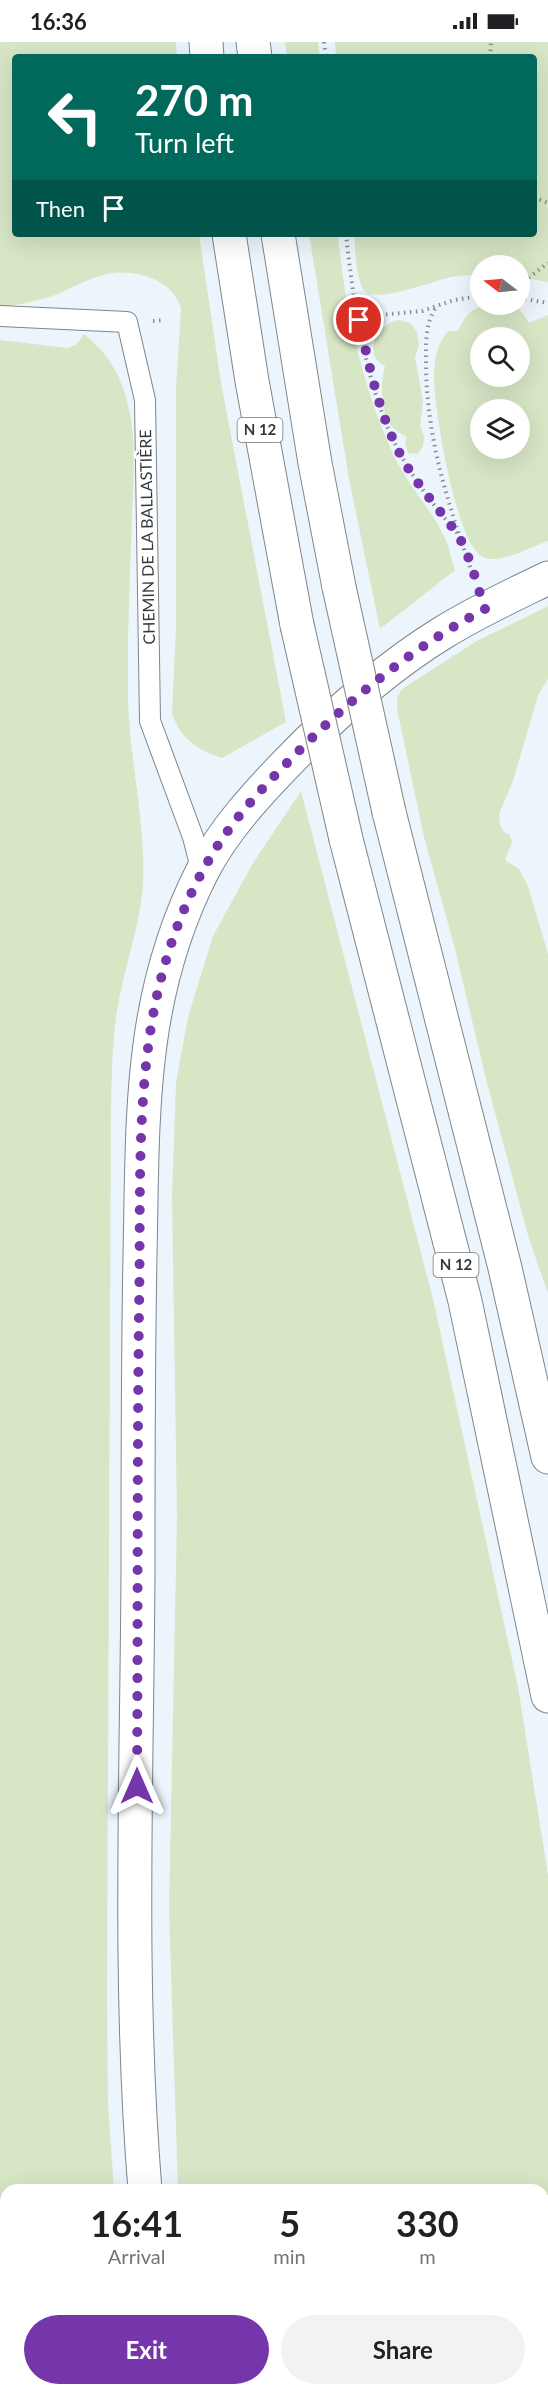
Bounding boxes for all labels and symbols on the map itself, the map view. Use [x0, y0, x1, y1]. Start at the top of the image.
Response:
north arrow [470, 255, 530, 315]
pin [333, 294, 384, 345]
road number: N 12 [238, 418, 282, 442]
street label: CHEMIN DE LA BALLASTIÈRE [135, 429, 158, 645]
road number: N 12 [434, 1253, 478, 1277]
position arrow [105, 1754, 169, 1818]

